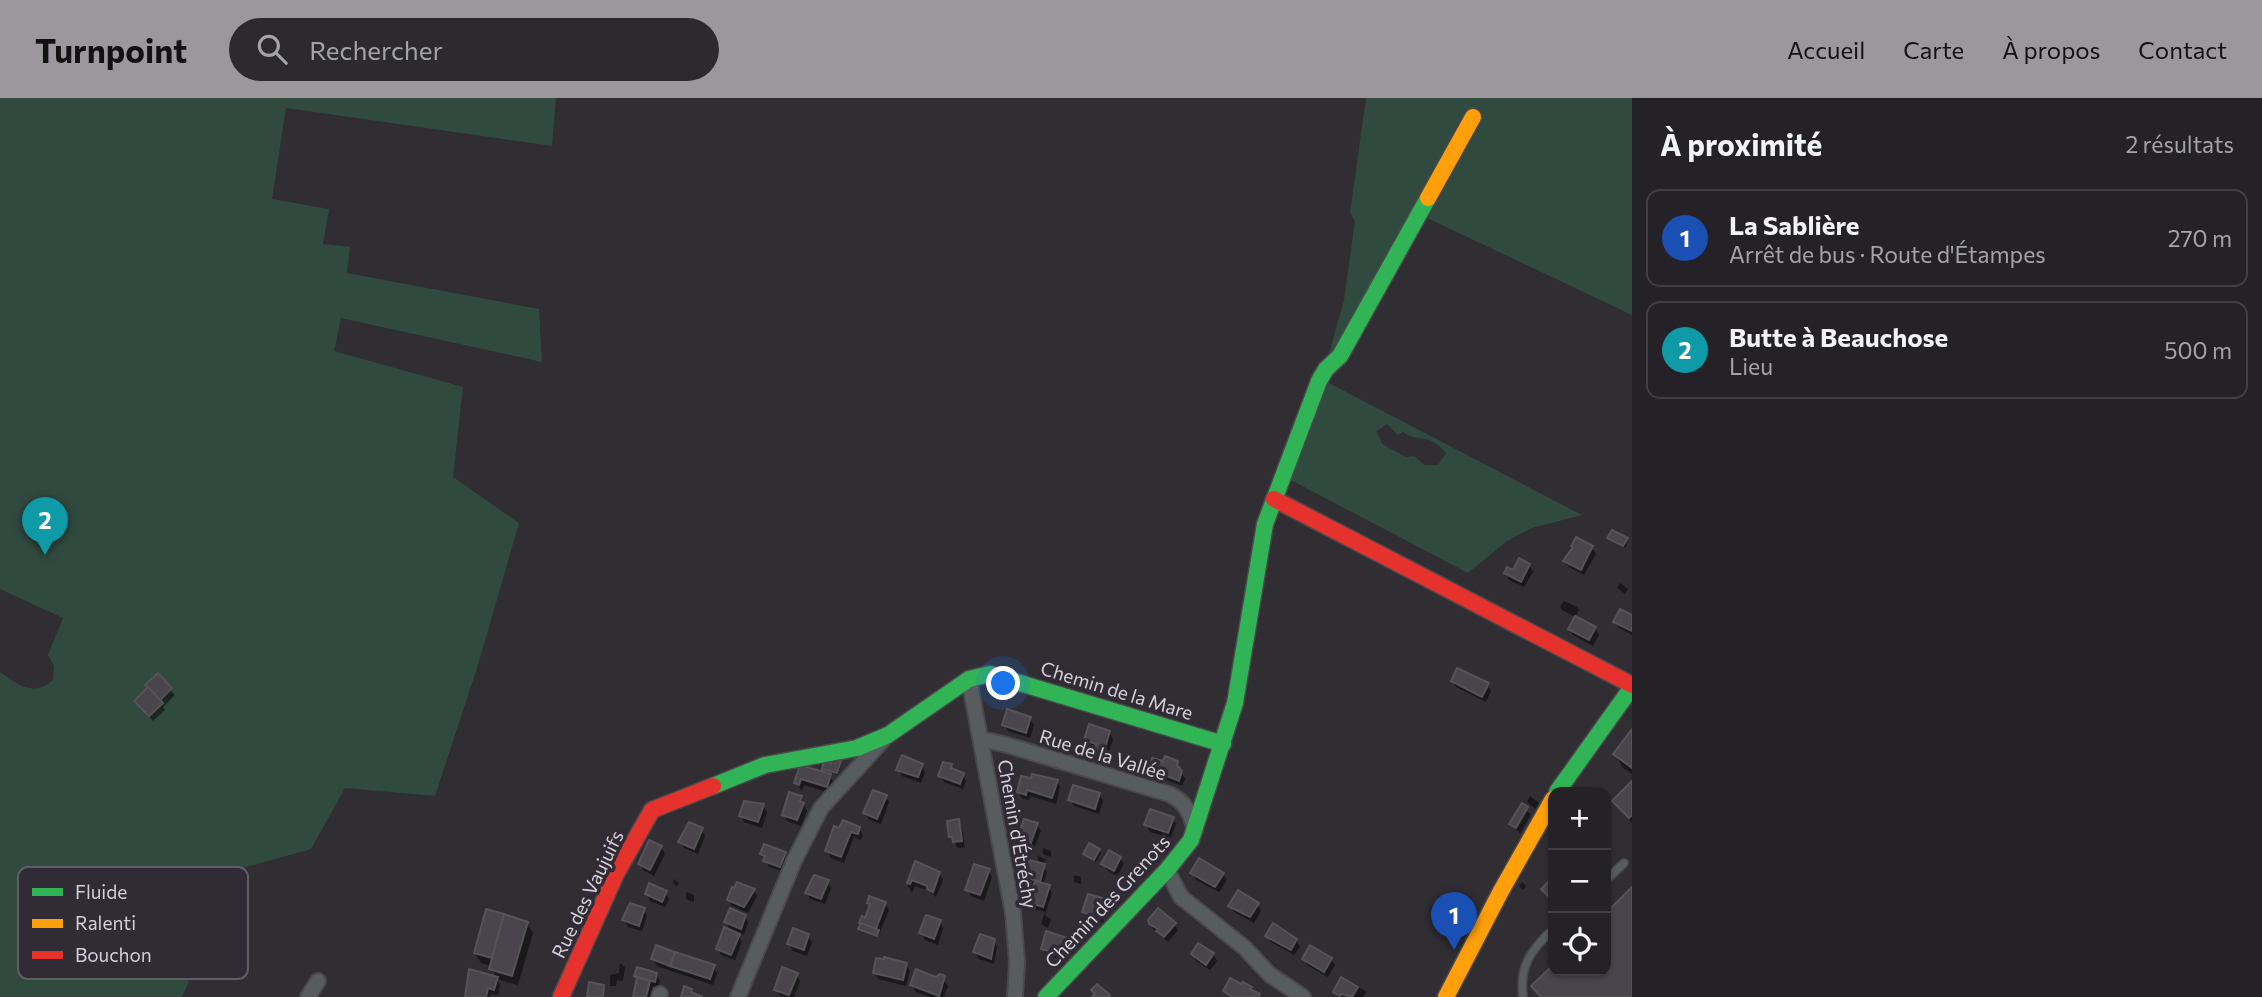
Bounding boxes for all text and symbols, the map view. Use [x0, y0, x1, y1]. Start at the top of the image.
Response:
search box [229, 18, 719, 81]
text: Turnpoint [35, 29, 187, 70]
icon: search [253, 30, 291, 68]
text: Rechercher [309, 34, 443, 65]
text: Accueil [1787, 35, 1865, 64]
text: Carte [1903, 35, 1964, 64]
text: À propos [2002, 35, 2100, 64]
text: Contact [2138, 35, 2227, 64]
text: À proximité [1660, 125, 1822, 162]
text: 2 résultats [2125, 130, 2234, 158]
text: La Sablière [1729, 209, 1860, 240]
text: 1 [1680, 224, 1690, 252]
text: 270 m [2168, 224, 2232, 252]
text: Arrêt de bus · Route d'Étampes [1729, 240, 2046, 268]
text: Butte à Beauchose [1729, 321, 1948, 352]
text: 2 [1678, 336, 1692, 364]
text: 500 m [2164, 336, 2232, 364]
text: Lieu [1729, 352, 1773, 380]
pin: 2 [22, 497, 68, 555]
street label: Chemin de la Mare [1038, 656, 1196, 724]
your location [986, 666, 1020, 700]
street label: Rue de la Vallée [1037, 724, 1169, 784]
street label: Chemin d'Étréchy [994, 758, 1042, 910]
map controls [1548, 787, 1611, 976]
button: + [1548, 787, 1611, 850]
street label: Rue des Vaujuifs [546, 826, 628, 962]
street label: Chemin des Grenots [1040, 830, 1174, 972]
button: − [1548, 850, 1611, 913]
legend [18, 867, 248, 979]
text: Fluide [75, 880, 127, 903]
pin: 1 [1431, 892, 1477, 950]
text: Ralenti [75, 911, 136, 934]
button: locate [1548, 913, 1611, 976]
text: Bouchon [75, 943, 152, 966]

